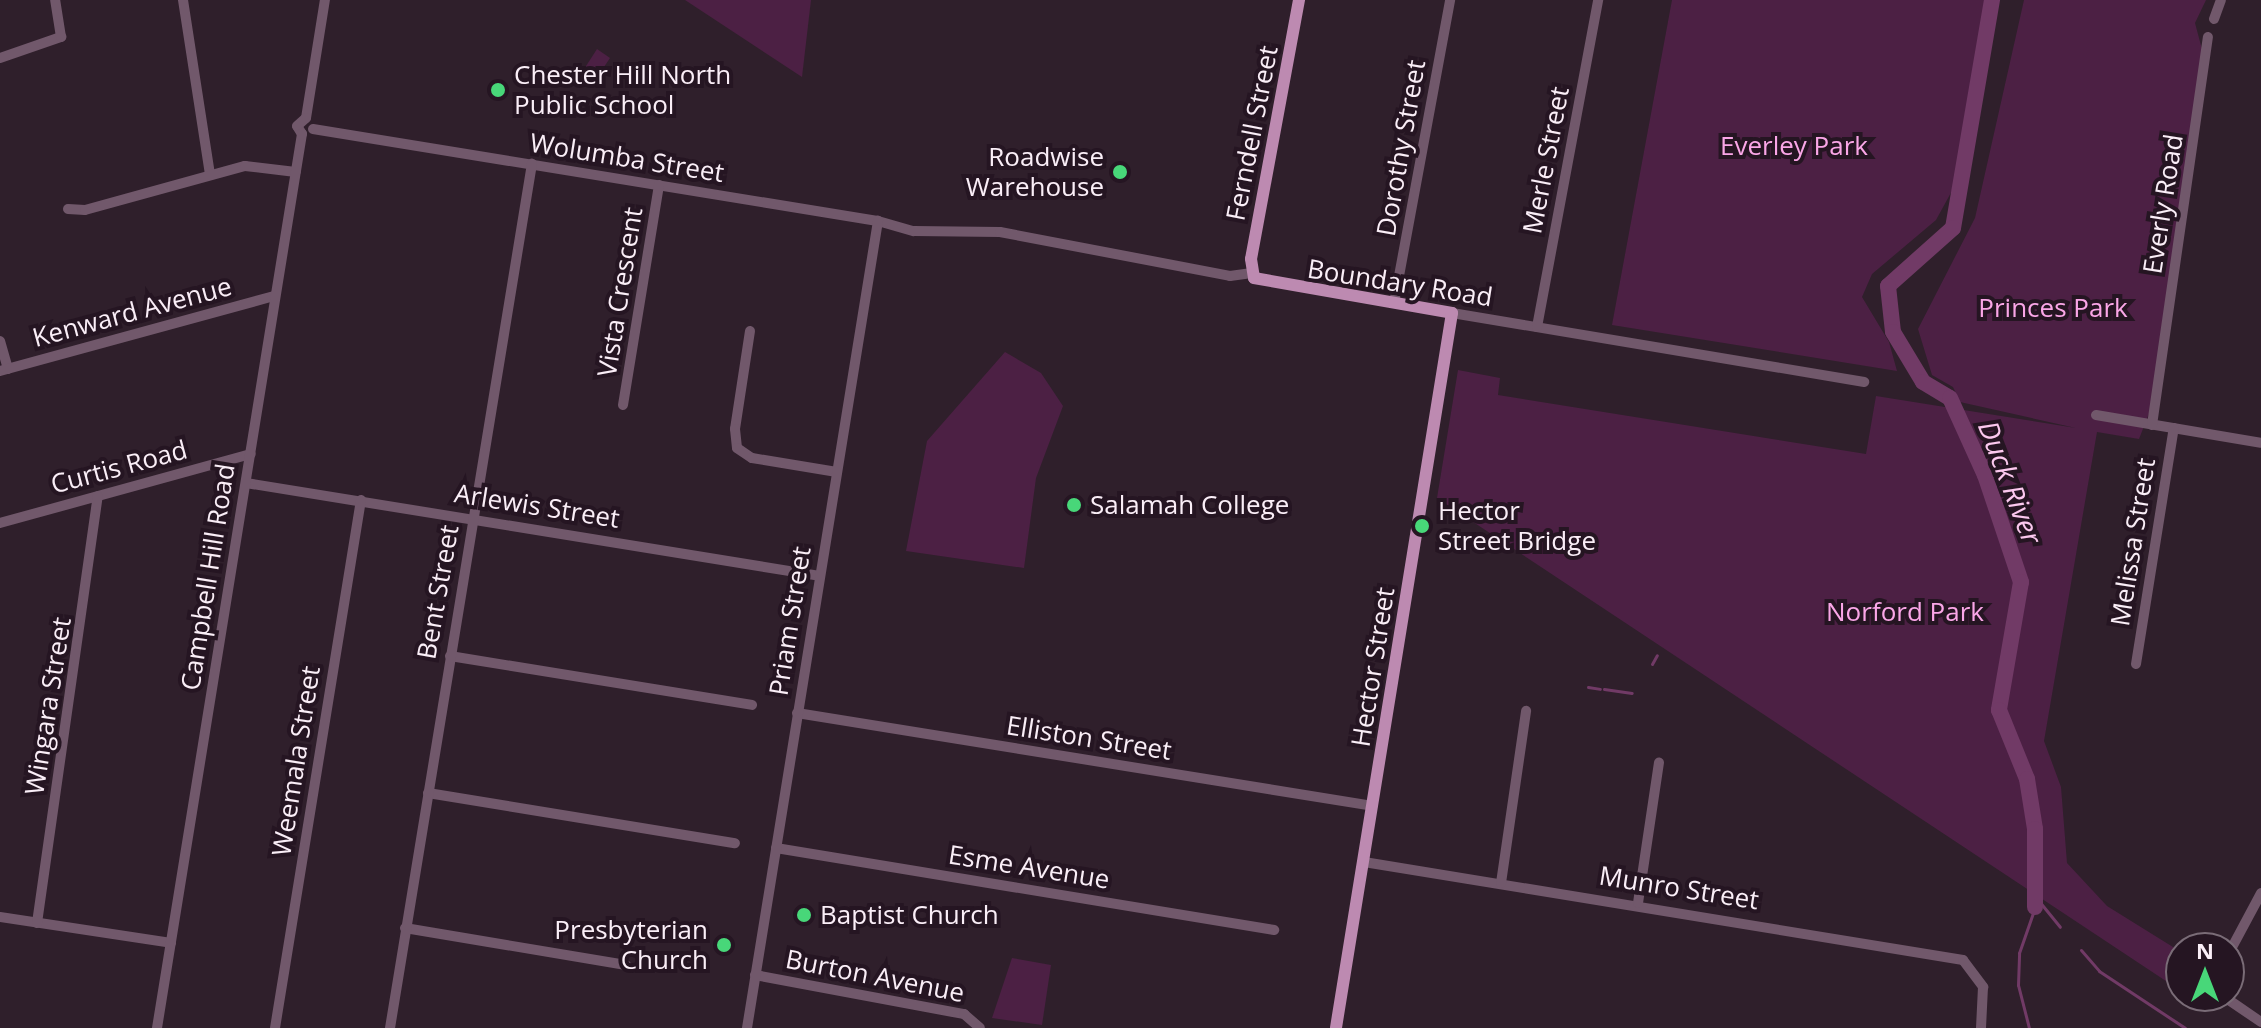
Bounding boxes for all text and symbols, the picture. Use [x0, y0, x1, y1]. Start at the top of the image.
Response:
street label: Ferndell Street [1220, 43, 1284, 223]
street label: Dorothy Street [1370, 57, 1432, 239]
place label: Chester Hill North Public School [514, 59, 731, 120]
marker: Chester Hill North Public School [489, 81, 507, 99]
street label: Merle Street [1516, 84, 1576, 236]
street label: Wolumba Street [528, 127, 726, 189]
park label: Everley Park [1720, 130, 1868, 162]
street label: Everly Road [2137, 132, 2189, 276]
place label: Roadwise Warehouse [966, 141, 1104, 202]
marker: Roadwise Warehouse [1111, 163, 1129, 181]
street label: Vista Crescent [591, 205, 649, 379]
street label: Boundary Road [1305, 253, 1495, 313]
street label: Kenward Avenue [29, 270, 235, 354]
park label: Princes Park [1978, 292, 2128, 324]
water label: Duck River [1972, 416, 2050, 548]
street label: Curtis Road [47, 434, 191, 500]
street label: Melissa Street [2104, 456, 2162, 628]
street label: Campbell Hill Road [175, 462, 241, 692]
street label: Arlewis Street [452, 478, 622, 534]
place label: Salamah College [1090, 489, 1289, 521]
place label: Hector Street Bridge [1438, 495, 1596, 556]
marker: Salamah College [1065, 496, 1083, 514]
marker: Hector Street Bridge [1413, 517, 1431, 535]
street label: Bent Street [411, 522, 465, 662]
street label: Priam Street [763, 544, 817, 698]
street label: Hector Street [1345, 585, 1401, 749]
park label: Norford Park [1826, 596, 1984, 628]
street label: Wingara Street [19, 615, 77, 797]
street label: Weemala Street [266, 664, 326, 858]
street label: Elliston Street [1004, 710, 1174, 766]
street label: Esme Avenue [946, 839, 1112, 895]
street label: Munro Street [1597, 860, 1761, 916]
place label: Baptist Church [820, 899, 999, 931]
marker: Baptist Church [795, 906, 813, 924]
place label: Presbyterian Church [554, 914, 708, 976]
north arrow [2165, 932, 2245, 1012]
text: N [2196, 935, 2214, 965]
marker: Presbyterian Church [715, 936, 733, 954]
street label: Burton Avenue [783, 943, 967, 1009]

